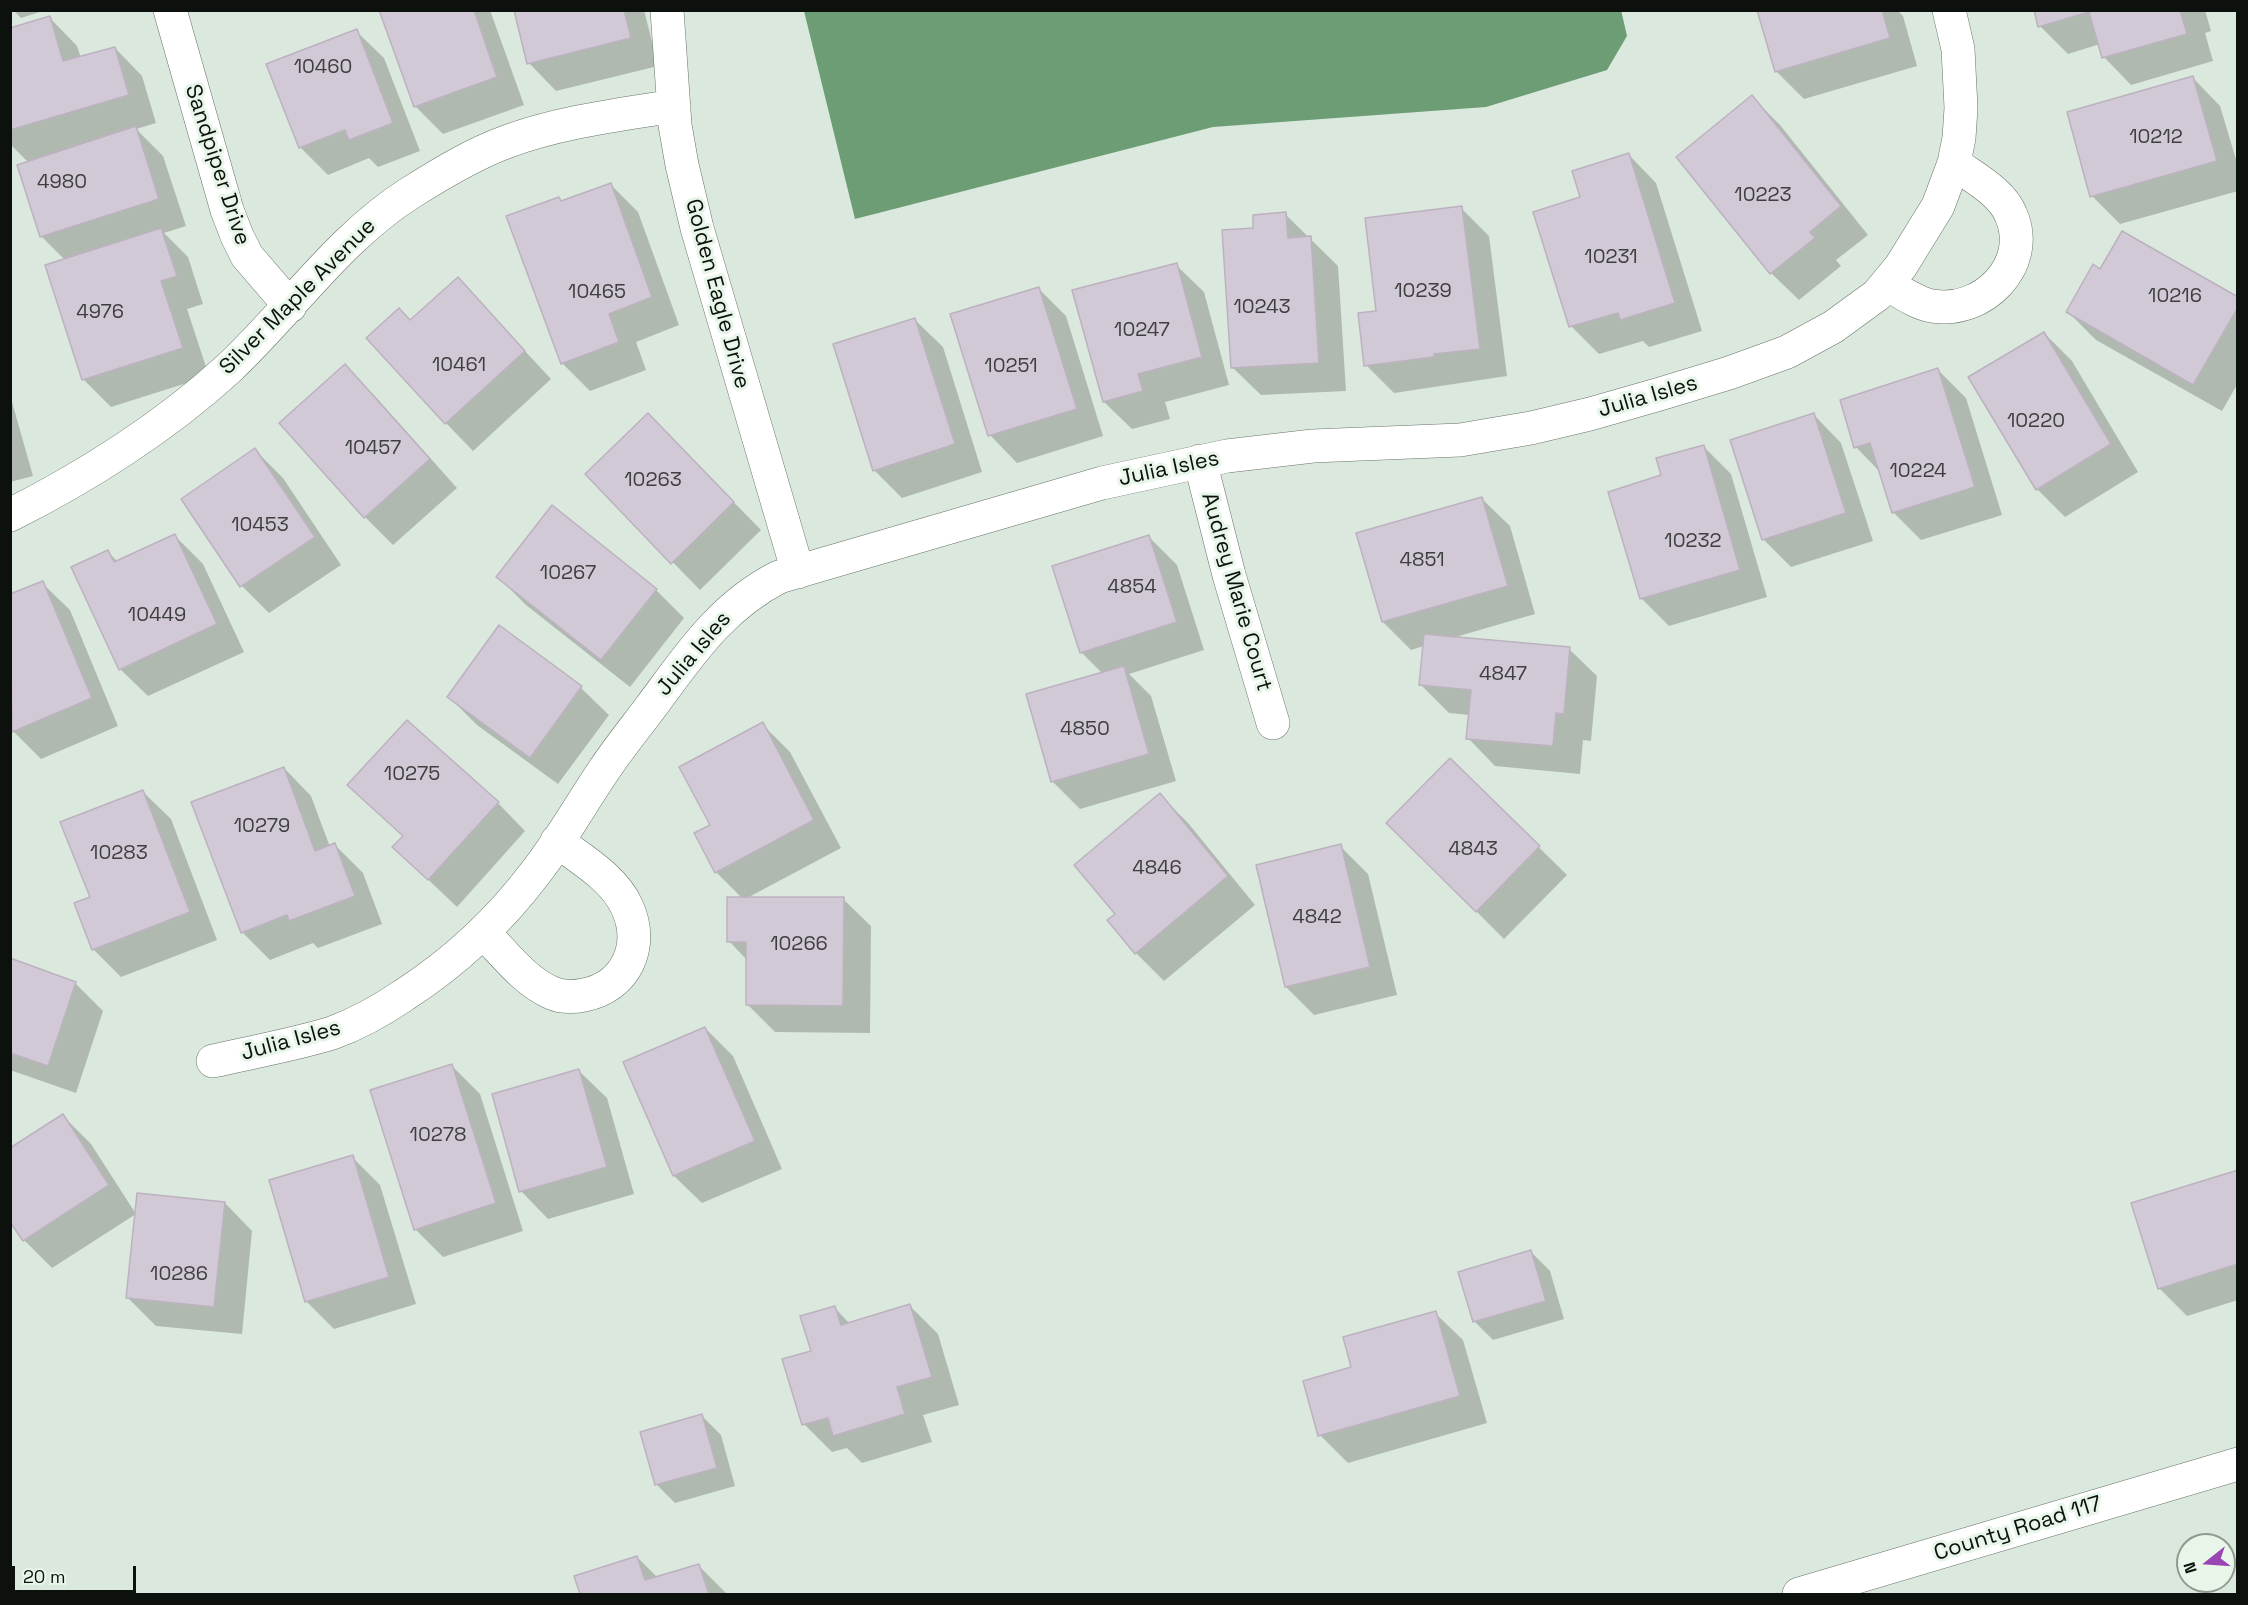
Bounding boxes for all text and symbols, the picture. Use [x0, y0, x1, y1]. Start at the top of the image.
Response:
house number: 10460 [294, 56, 352, 80]
street label: Sandpiper Drive [179, 81, 255, 249]
house number: 10212 [2129, 126, 2183, 150]
house number: 4980 [37, 171, 87, 195]
house number: 10223 [1734, 184, 1792, 208]
street label: Golden Eagle Drive [679, 196, 755, 392]
street label: Silver Maple Avenue [214, 213, 382, 381]
house number: 10231 [1584, 246, 1638, 270]
house number: 10239 [1394, 280, 1452, 304]
house number: 10465 [568, 281, 626, 305]
house number: 10216 [2148, 285, 2202, 309]
house number: 10243 [1233, 296, 1291, 320]
house number: 4976 [76, 301, 124, 325]
house number: 10247 [1114, 319, 1170, 343]
house number: 10461 [432, 354, 486, 378]
house number: 10251 [984, 355, 1038, 379]
street label: Julia Isles [1595, 370, 1701, 424]
house number: 10220 [2007, 410, 2065, 434]
house number: 10457 [345, 437, 401, 461]
street label: Julia Isles [1116, 445, 1222, 493]
house number: 10224 [1889, 460, 1947, 484]
house number: 10263 [624, 469, 682, 493]
street label: Audrey Marie Court [1195, 490, 1277, 694]
house number: 10453 [231, 514, 289, 538]
house number: 10232 [1664, 530, 1722, 554]
house number: 4851 [1399, 549, 1445, 573]
house number: 10267 [540, 562, 596, 586]
house number: 4854 [1107, 576, 1157, 600]
house number: 10449 [128, 604, 186, 628]
street label: Julia Isles [651, 606, 737, 702]
house number: 4847 [1479, 663, 1527, 687]
house number: 4850 [1060, 718, 1110, 742]
house number: 10275 [384, 763, 440, 787]
house number: 10279 [234, 815, 290, 839]
house number: 4843 [1448, 838, 1498, 862]
house number: 10283 [90, 842, 148, 866]
house number: 4846 [1132, 857, 1182, 881]
house number: 4842 [1292, 906, 1342, 930]
house number: 10266 [770, 933, 828, 957]
street label: Julia Isles [238, 1015, 344, 1067]
house number: 10278 [410, 1124, 466, 1148]
house number: 10286 [150, 1263, 208, 1287]
street label: County Road 117 [1931, 1491, 2105, 1567]
north arrow [2176, 1533, 2236, 1593]
scale bar [15, 1554, 140, 1592]
text: N [2179, 1560, 2202, 1576]
text: 20 m [23, 1565, 66, 1588]

